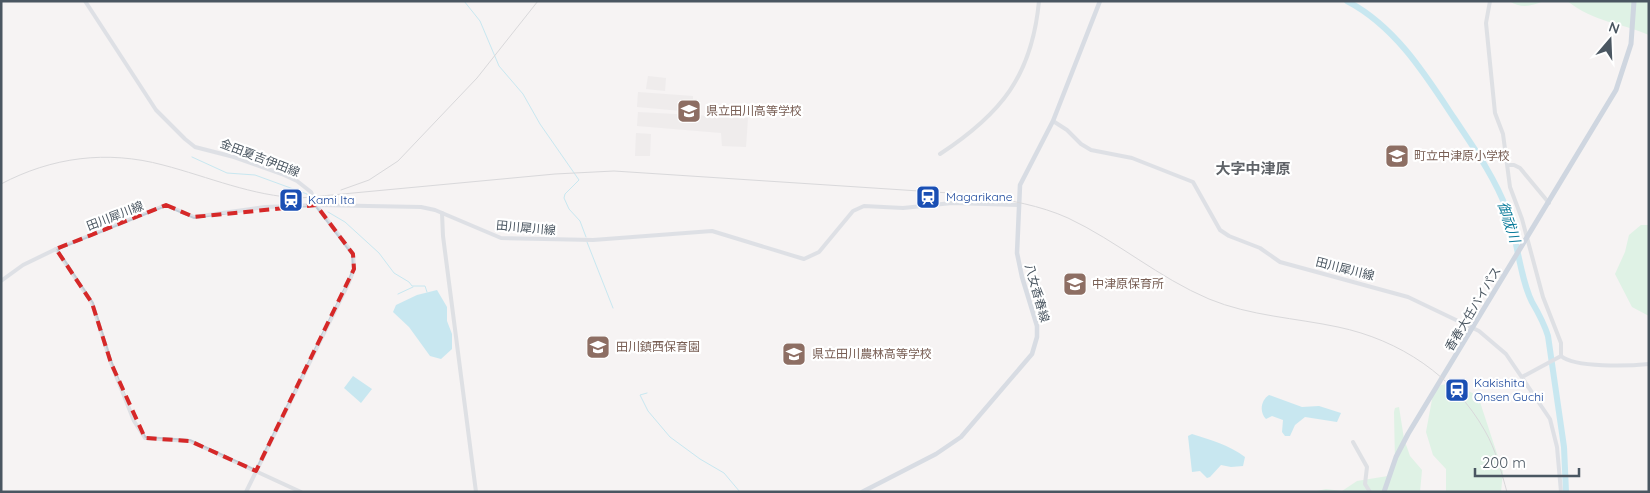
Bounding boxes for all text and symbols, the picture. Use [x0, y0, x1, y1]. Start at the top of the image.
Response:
north arrow [1585, 15, 1635, 65]
text: N [1606, 18, 1622, 38]
school or university icon: 県立田川高等学校 [676, 98, 702, 124]
place label: 県立田川高等学校 [706, 103, 802, 118]
street label: 金田夏吉伊田線 [218, 135, 302, 180]
school or university icon: 町立中津原小学校 [1384, 143, 1410, 169]
place label: 町立中津原小学校 [1414, 148, 1510, 163]
district label: 大字中津原 [1215, 159, 1291, 178]
station icon: Magarikane [915, 184, 941, 210]
station icon: Kami Ita [278, 187, 304, 213]
place label: Magarikane [946, 189, 1013, 204]
place label: Kami Ita [308, 192, 355, 207]
street label: 田川犀川線 [84, 198, 146, 233]
water label: 御祓川 [1494, 199, 1525, 247]
street label: 田川犀川線 [495, 217, 557, 238]
street label: 田川犀川線 [1314, 254, 1376, 283]
street label: 八女香春線 [1022, 262, 1053, 324]
street label: 香春大任バイパス [1441, 264, 1504, 354]
school or university icon: 中津原保育所 [1062, 271, 1088, 297]
place label: 中津原保育所 [1092, 276, 1164, 291]
school or university icon: 田川鎮西保育園 [585, 334, 611, 360]
place label: 田川鎮西保育園 [616, 339, 700, 354]
school or university icon: 県立田川農林高等学校 [781, 341, 807, 367]
place label: 県立田川農林高等学校 [812, 346, 932, 361]
place label: Kakishita Onsen Guchi [1474, 375, 1544, 404]
station icon: Kakishita Onsen Guchi [1444, 377, 1470, 403]
scale bar [1475, 446, 1579, 478]
text: 200 m [1482, 453, 1526, 472]

